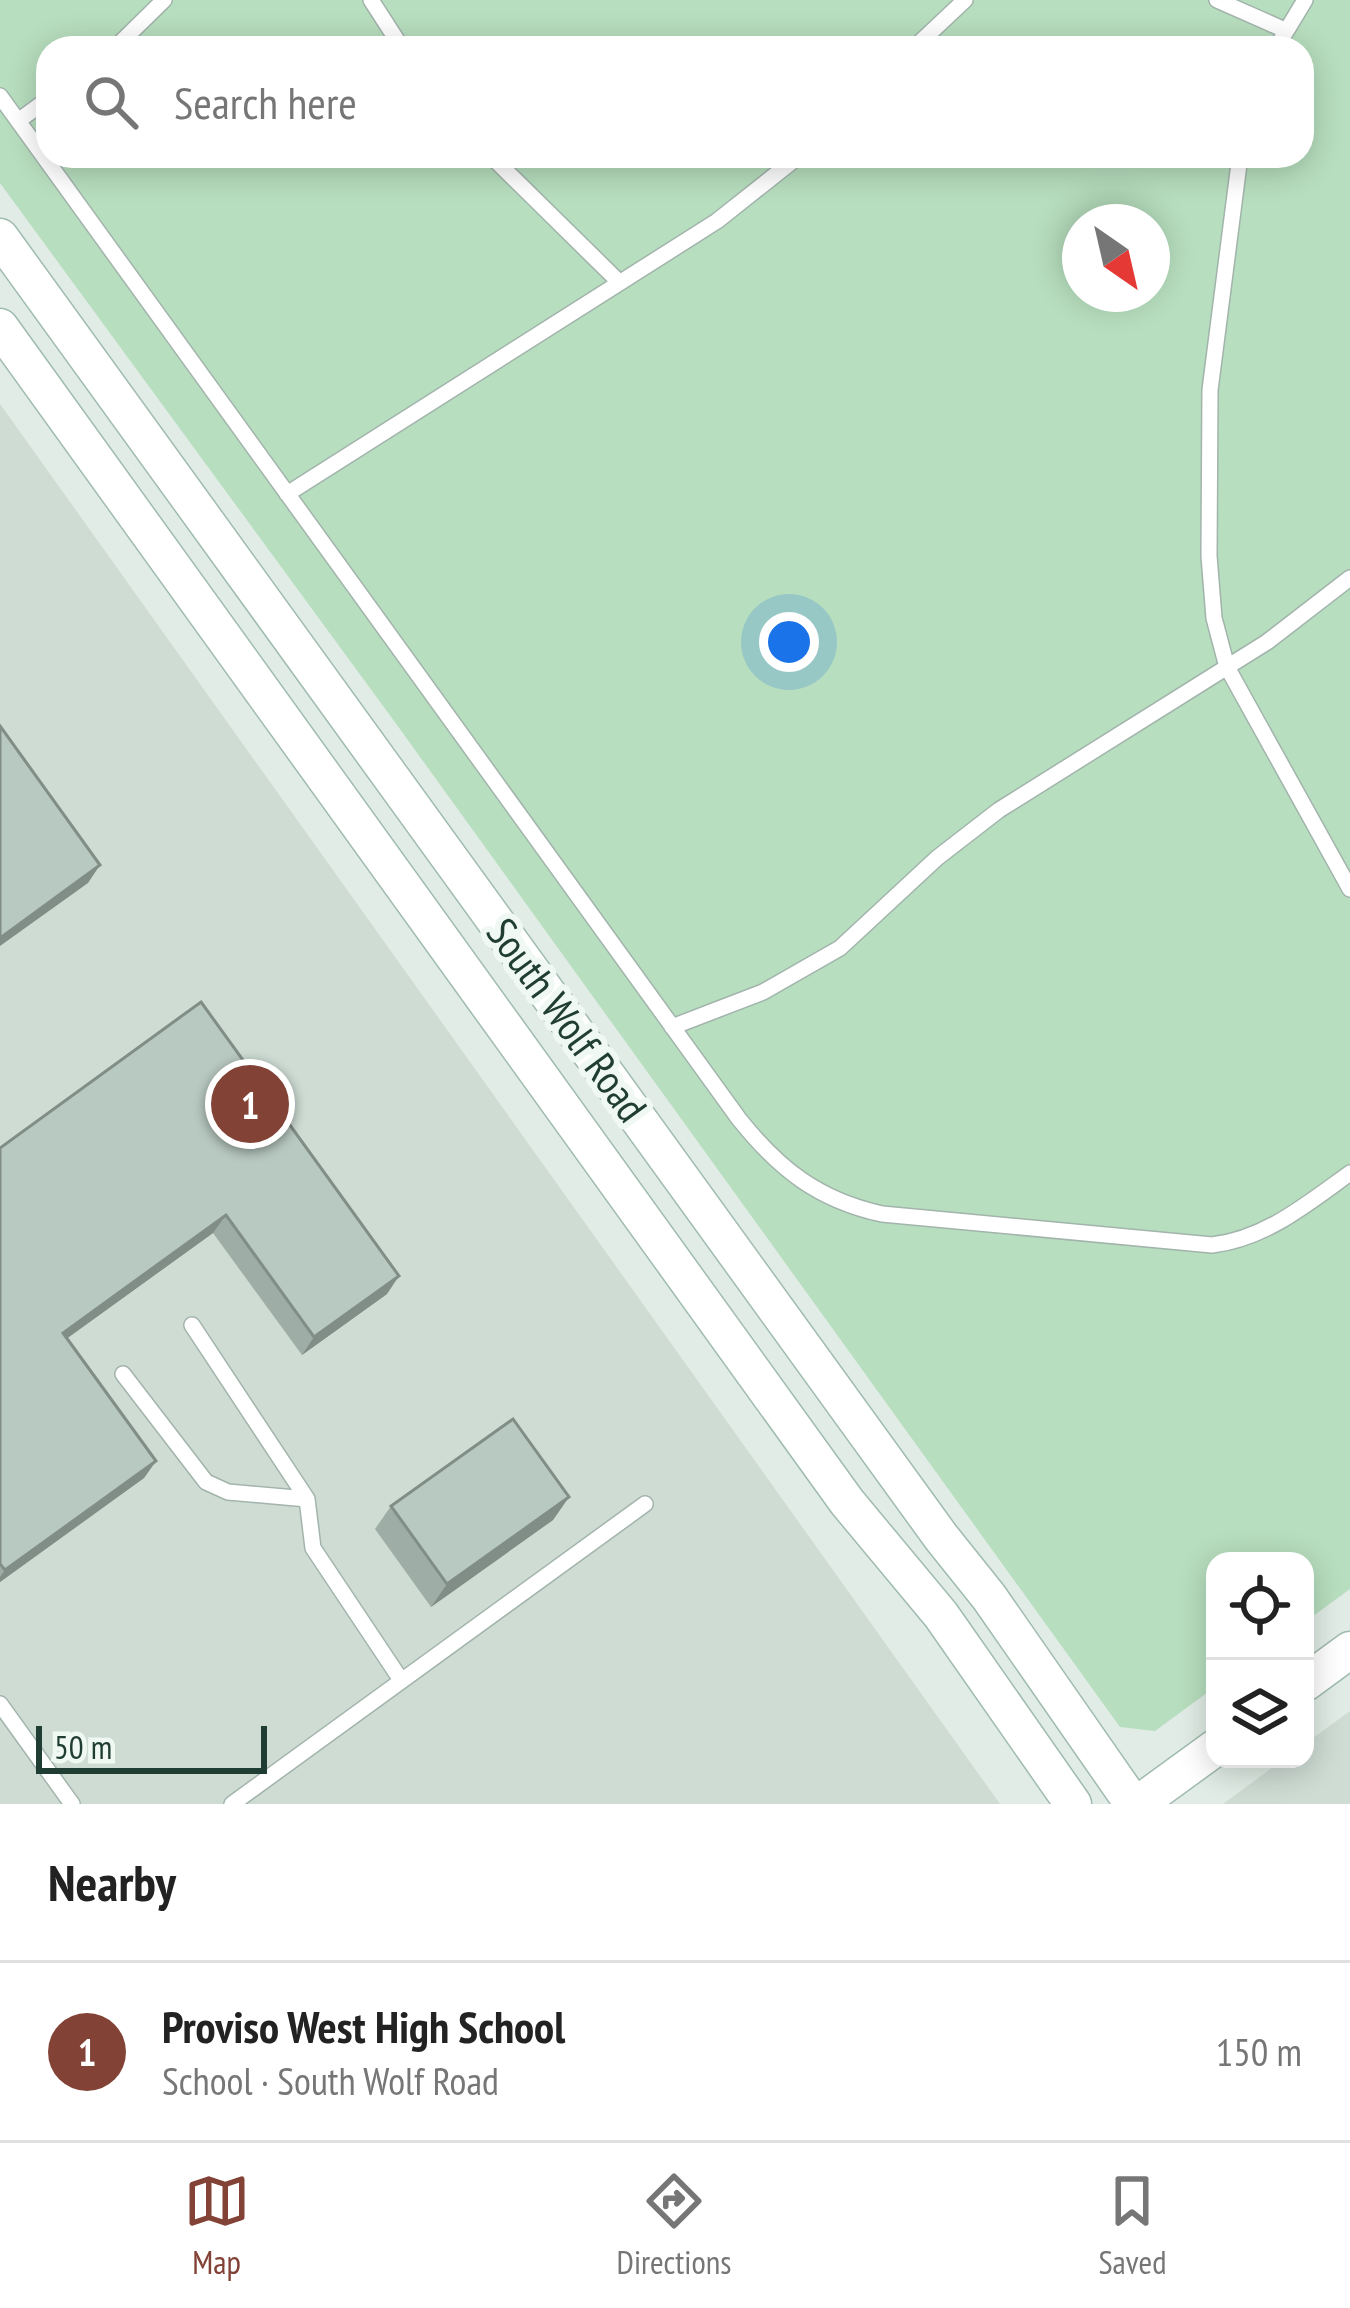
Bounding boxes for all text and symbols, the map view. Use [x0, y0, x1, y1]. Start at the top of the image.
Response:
search box [36, 36, 1314, 168]
icon: search [78, 69, 144, 135]
text: Search here [174, 73, 357, 131]
north arrow [1062, 204, 1170, 312]
your location [759, 612, 819, 672]
street label: South Wolf Road [475, 907, 660, 1132]
pin: 1 [211, 1059, 289, 1149]
map controls [1206, 1552, 1314, 1768]
button: locate [1206, 1552, 1314, 1660]
button: layers [1206, 1660, 1314, 1768]
scale bar [36, 1720, 267, 1773]
text: 50 m [54, 1725, 112, 1768]
text: Nearby [48, 1849, 176, 1915]
text: Proviso West High School [162, 1997, 565, 2055]
text: 1 [78, 2026, 96, 2077]
text: 150 m [1216, 2026, 1302, 2077]
text: School · South Wolf Road [162, 2055, 499, 2106]
tab: Map [184, 2168, 250, 2283]
tab: Directions [617, 2168, 731, 2283]
tab: Saved [1098, 2168, 1166, 2283]

